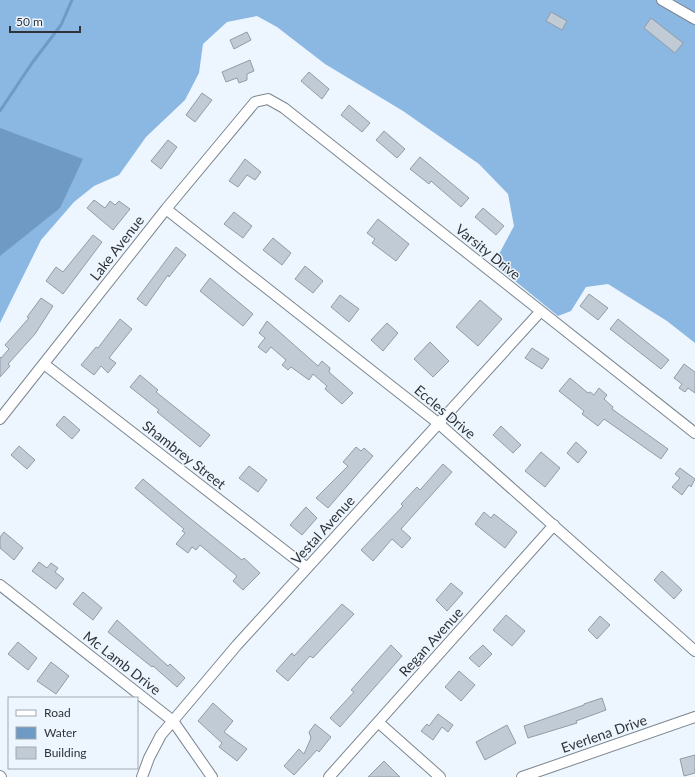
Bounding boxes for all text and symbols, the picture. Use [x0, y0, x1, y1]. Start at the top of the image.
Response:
scale bar [10, 8, 80, 34]
text: 50 m [16, 14, 43, 29]
street label: Lake Avenue [86, 212, 147, 284]
street label: Varsity Drive [452, 220, 524, 283]
street label: Eccles Drive [411, 381, 479, 442]
street label: Shambrey Street [139, 417, 229, 492]
street label: Vestal Avenue [287, 492, 358, 568]
street label: Regan Avenue [395, 604, 466, 680]
street label: Mc Lamb Drive [80, 627, 164, 698]
legend [8, 697, 138, 769]
text: Road [44, 705, 71, 720]
street label: Everlena Drive [559, 711, 649, 756]
text: Water [44, 725, 77, 740]
text: Building [44, 745, 87, 760]

